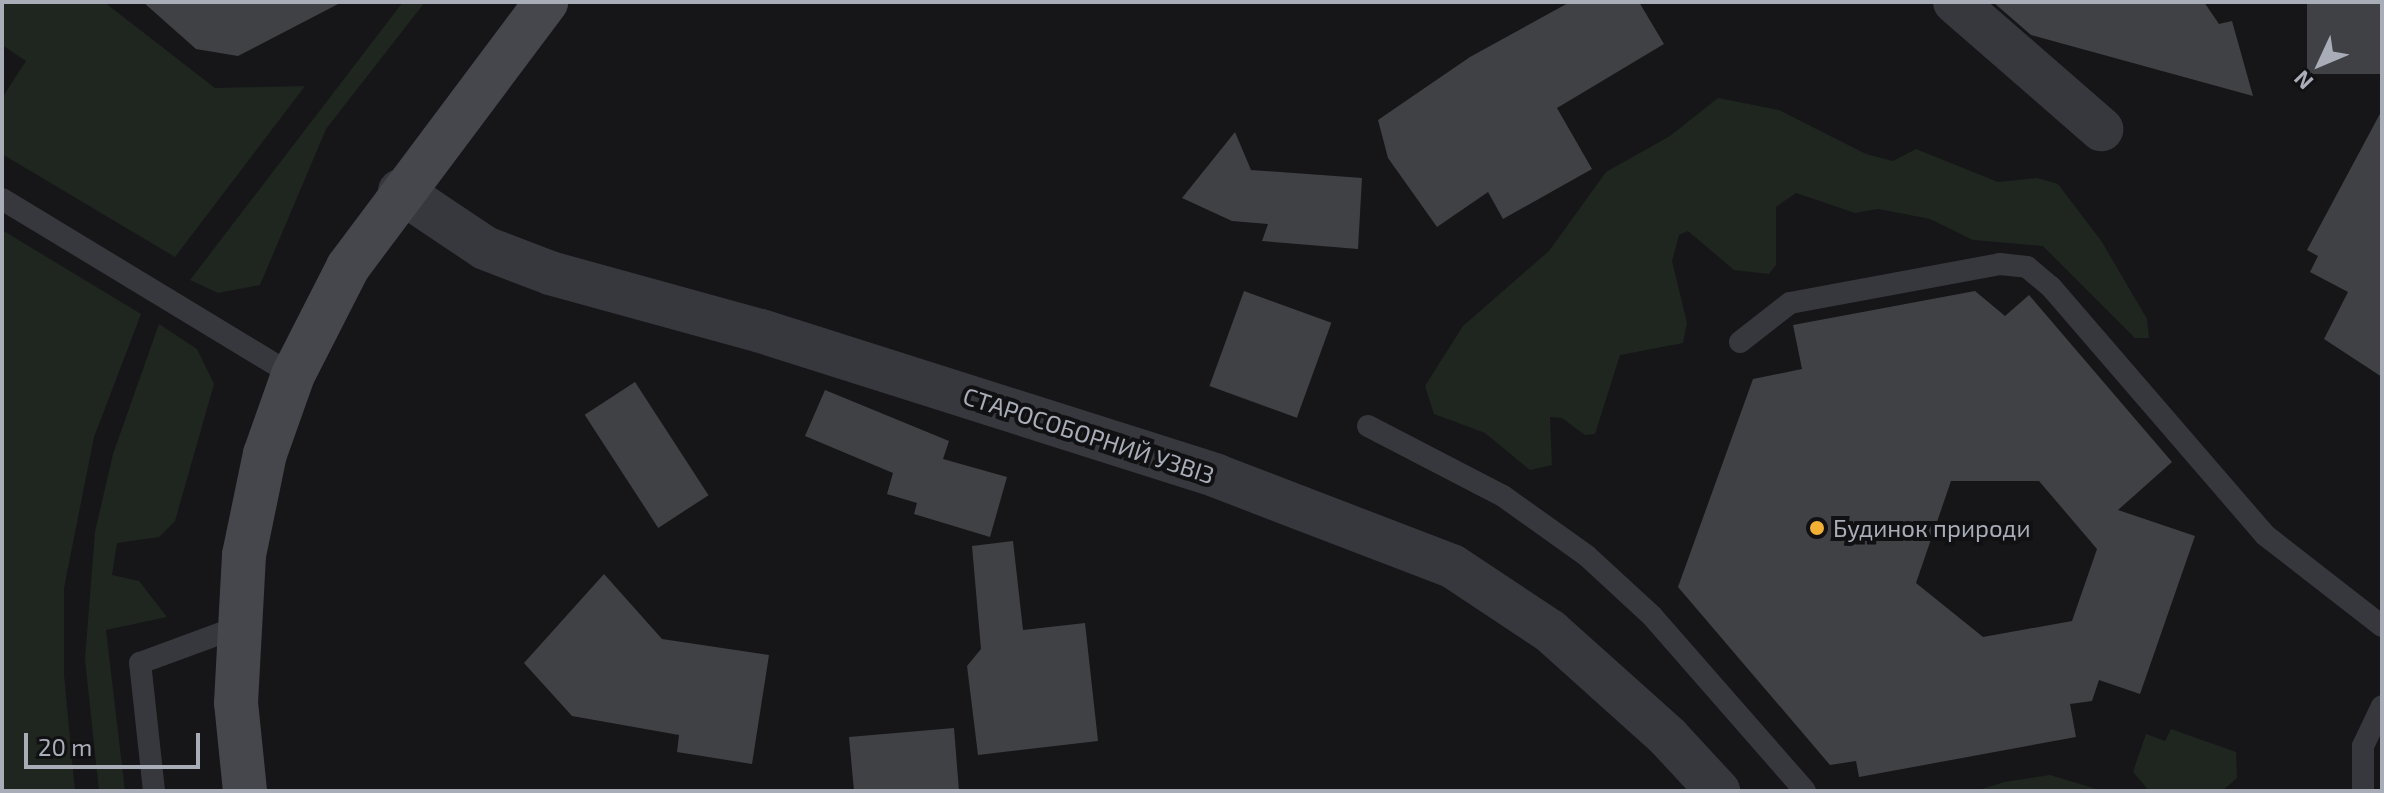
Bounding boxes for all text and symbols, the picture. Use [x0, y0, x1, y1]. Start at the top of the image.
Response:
north arrow [2280, 24, 2360, 104]
text: N [2288, 66, 2318, 95]
street label: СТАРОСОБОРНИЙ УЗВІЗ [960, 381, 1218, 489]
place label: Будинок природи [1833, 514, 2031, 542]
marker: Будинок природи [1808, 519, 1826, 537]
scale bar [28, 717, 204, 767]
text: 20 m [38, 732, 92, 761]

